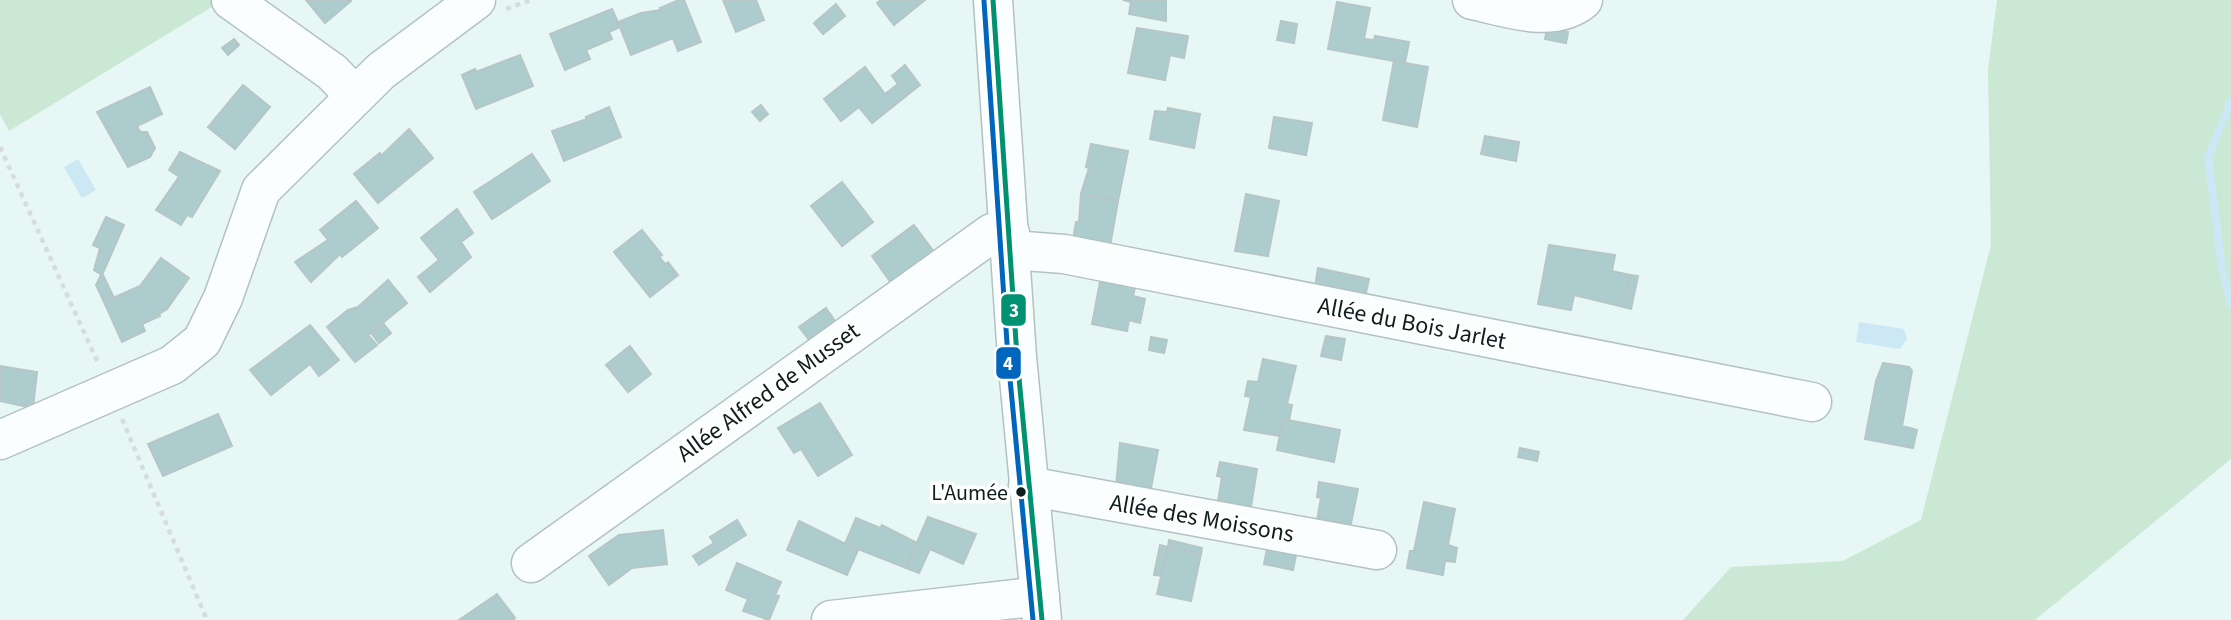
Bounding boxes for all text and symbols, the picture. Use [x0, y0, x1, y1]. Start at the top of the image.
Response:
street label: Allée du Bois Jarlet [1315, 288, 1509, 359]
line badge: 3 [1000, 293, 1027, 327]
text: 3 [1009, 298, 1019, 325]
street label: Allée Alfred de Musset [670, 314, 867, 471]
line badge: 4 [995, 346, 1022, 380]
text: 4 [1003, 351, 1013, 378]
place label: L'Aumée [931, 477, 1008, 509]
marker: L'Aumée [1014, 485, 1028, 499]
street label: Allée des Moissons [1107, 485, 1297, 552]

